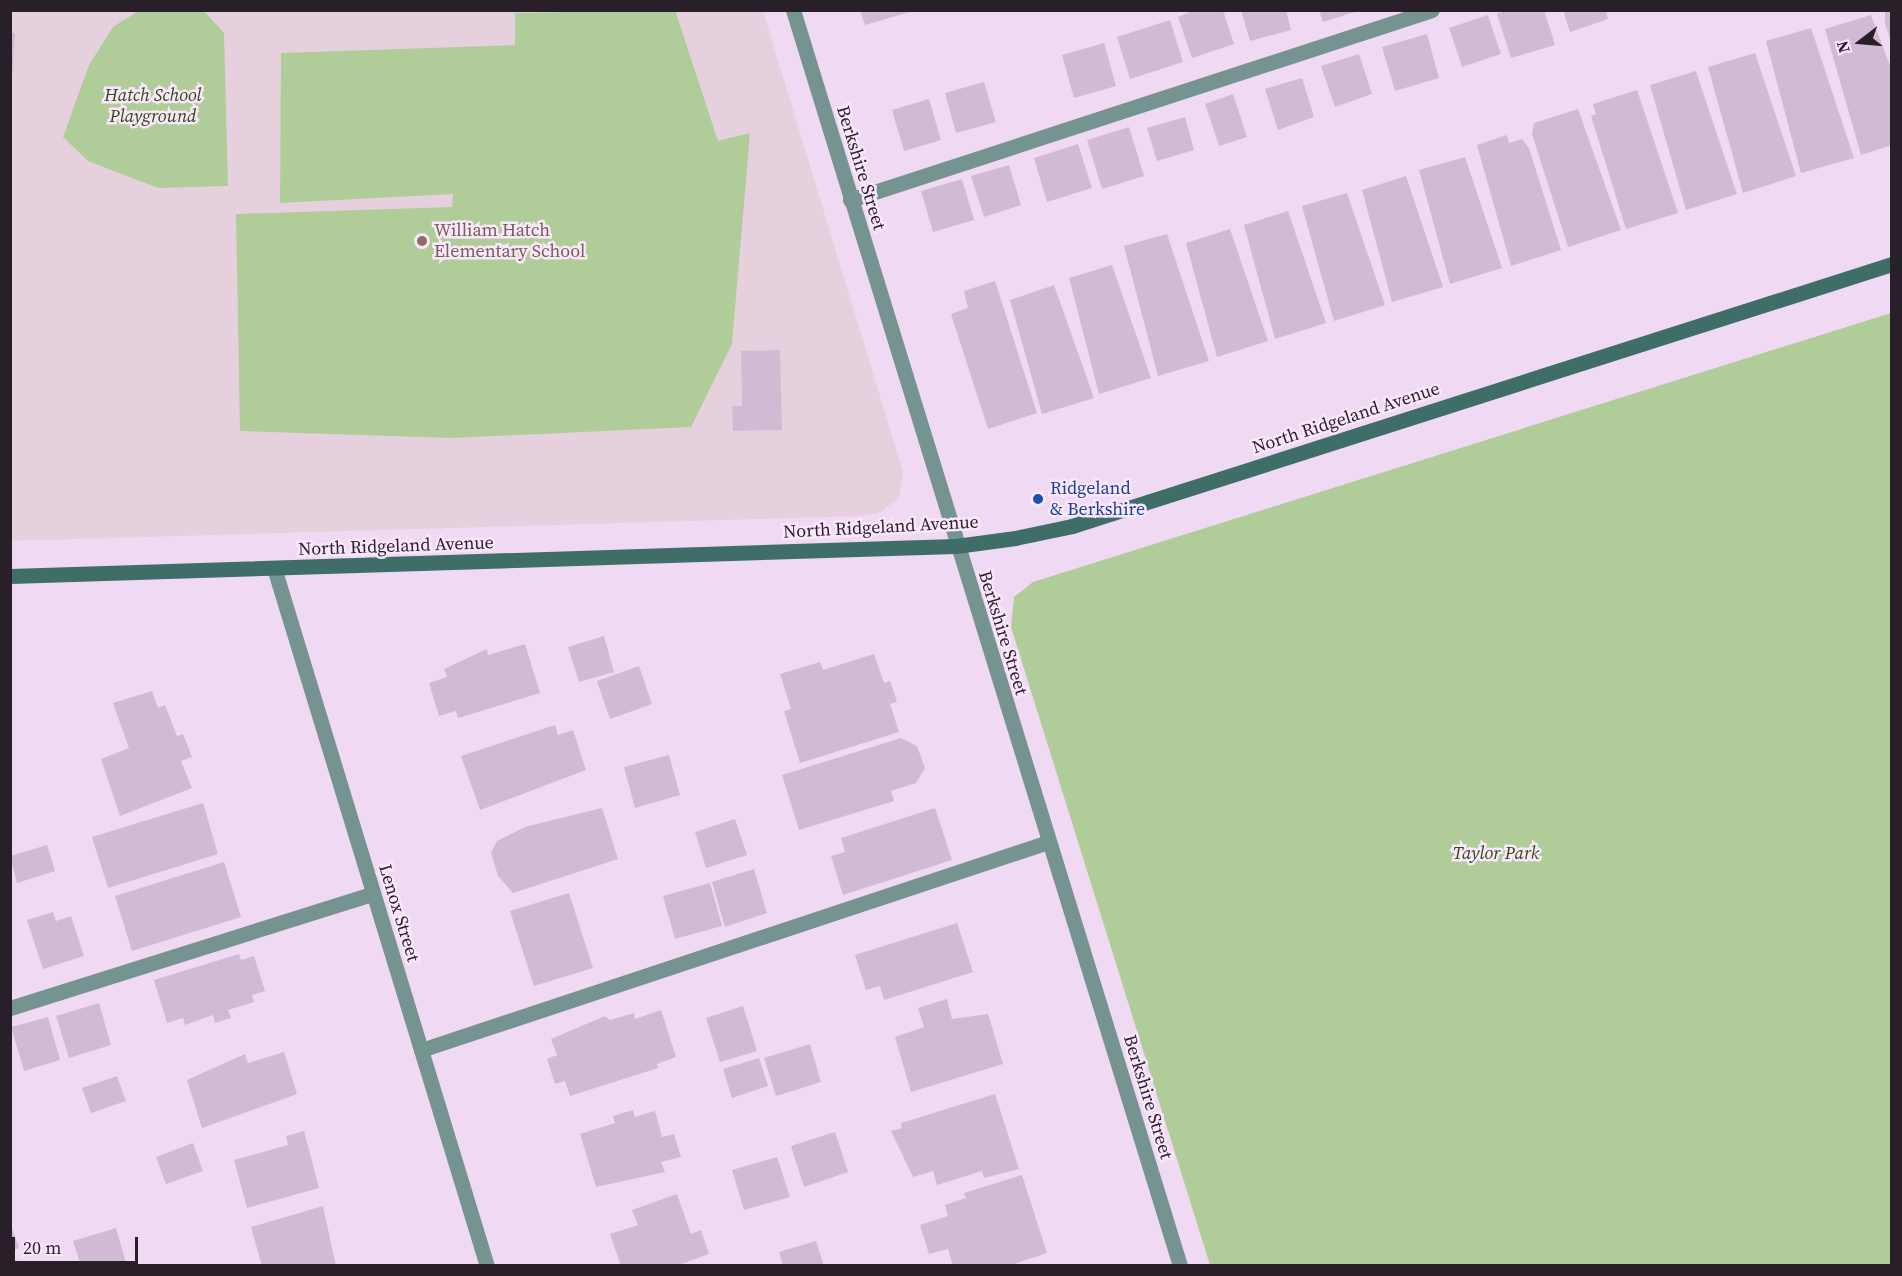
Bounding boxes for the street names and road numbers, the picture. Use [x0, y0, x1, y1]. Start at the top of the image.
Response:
street label: Berkshire Street [832, 103, 890, 233]
street label: North Ridgeland Avenue [1250, 378, 1442, 458]
street label: North Ridgeland Avenue [783, 511, 979, 543]
street label: North Ridgeland Avenue [298, 532, 494, 560]
street label: Berkshire Street [974, 568, 1032, 698]
street label: Lenox Street [374, 862, 424, 964]
street label: Berkshire Street [1119, 1032, 1177, 1162]

